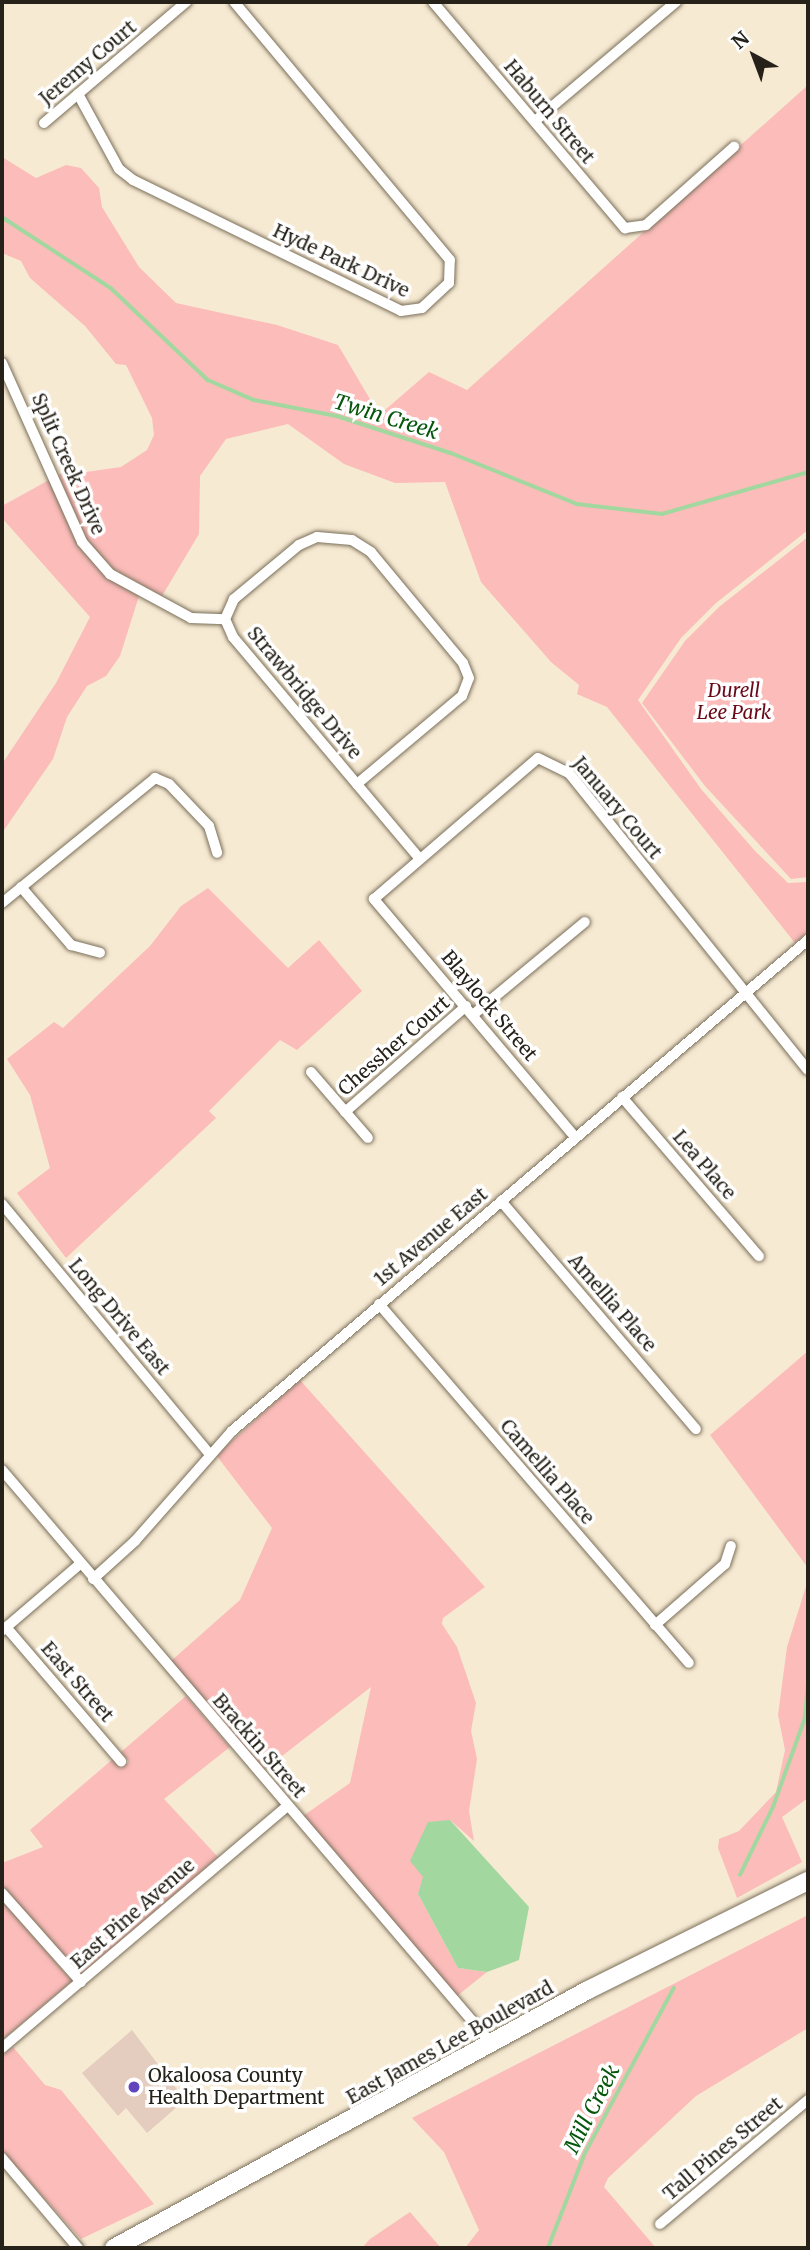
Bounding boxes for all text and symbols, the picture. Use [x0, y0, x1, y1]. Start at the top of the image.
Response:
street label: Jeremy Court [35, 16, 141, 110]
north arrow [719, 21, 789, 91]
text: N [727, 26, 754, 54]
street label: Haburn Street [499, 55, 599, 169]
street label: Hyde Park Drive [269, 219, 413, 303]
water label: Twin Creek [330, 389, 442, 445]
street label: Split Creek Drive [27, 390, 109, 538]
street label: Strawbridge Drive [242, 622, 366, 764]
park label: Durell Lee Park [697, 680, 771, 724]
street label: January Court [568, 752, 666, 864]
street label: Blaylock Street [436, 946, 542, 1066]
street label: Chessher Court [334, 992, 454, 1100]
street label: Lea Place [668, 1126, 740, 1204]
street label: 1st Avenue East [370, 1183, 492, 1291]
street label: Amellia Place [563, 1249, 661, 1357]
street label: Long Drive East [64, 1254, 174, 1380]
street label: Camellia Place [495, 1415, 599, 1529]
street label: East Street [36, 1637, 118, 1727]
street label: Brackin Street [208, 1689, 310, 1803]
street label: East Pine Avenue [67, 1854, 199, 1974]
street label: East James Lee Boulevard [343, 1977, 557, 2109]
water label: Mill Creek [559, 2061, 625, 2157]
place label: Okaloosa County Health Department [148, 2065, 324, 2109]
marker: Okaloosa County Health Department [126, 2079, 142, 2095]
street label: Tall Pines Street [659, 2092, 787, 2206]

